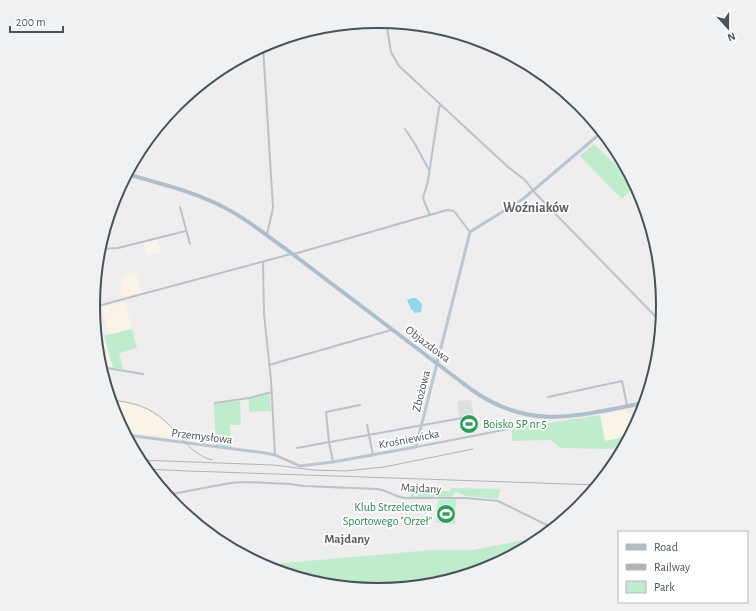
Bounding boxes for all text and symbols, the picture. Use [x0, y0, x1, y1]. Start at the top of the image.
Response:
scale bar [10, 8, 63, 34]
north arrow [708, 8, 748, 48]
text: 200 m [16, 16, 46, 28]
text: N [726, 30, 737, 43]
district label: Woźniaków [503, 201, 569, 215]
street label: Objazdowa [403, 323, 453, 366]
street label: Zbożowa [410, 369, 432, 413]
sports icon: Boisko SP nr 5 [458, 413, 480, 435]
place label: Boisko SP nr 5 [483, 418, 547, 430]
street label: Przemysłowa [171, 426, 234, 447]
street label: Krośniewicka [378, 427, 441, 451]
street label: Majdany [400, 481, 442, 496]
place label: Klub Strzelectwa Sportowego "Orzeł" [343, 501, 432, 527]
sports icon: Klub Strzelectwa Sportowego "Orzeł" [435, 503, 457, 525]
legend [618, 531, 748, 603]
district label: Majdany [324, 533, 370, 546]
text: Road [654, 541, 678, 553]
text: Railway [654, 561, 690, 574]
text: Park [654, 581, 675, 593]

